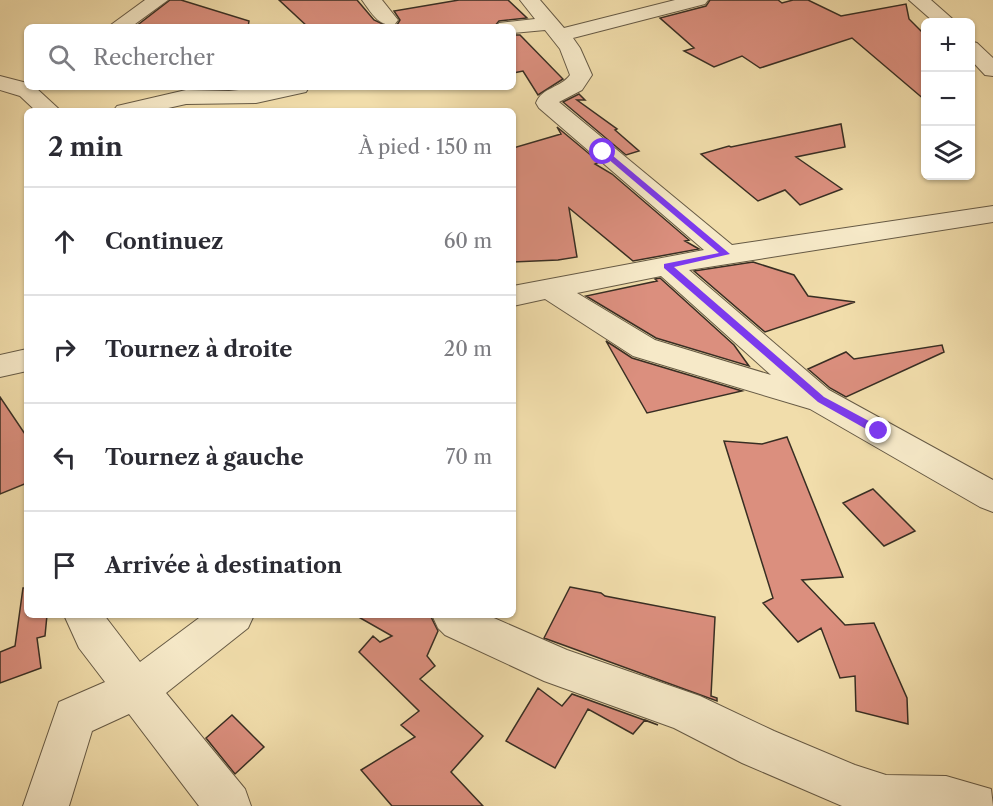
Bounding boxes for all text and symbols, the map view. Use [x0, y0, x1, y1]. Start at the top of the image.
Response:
map controls [921, 18, 975, 180]
button: + [921, 18, 975, 72]
search box [24, 24, 516, 90]
icon: search [45, 41, 78, 74]
text: Rechercher [93, 44, 215, 71]
button: − [921, 72, 975, 126]
button: layers [921, 126, 975, 180]
text: 2 min [48, 131, 123, 163]
text: À pied · 150 m [359, 135, 492, 159]
route start [589, 138, 615, 164]
icon: ahead [48, 225, 81, 258]
text: Continuez [105, 228, 224, 255]
text: 60 m [444, 229, 492, 253]
icon: right [48, 333, 81, 366]
text: Tournez à droite [105, 336, 292, 363]
text: 20 m [444, 337, 492, 361]
route end [865, 417, 891, 443]
icon: left [48, 441, 81, 474]
text: Tournez à gauche [105, 444, 304, 471]
text: 70 m [446, 445, 492, 469]
icon: arrive [48, 549, 81, 582]
text: Arrivée à destination [105, 552, 342, 579]

